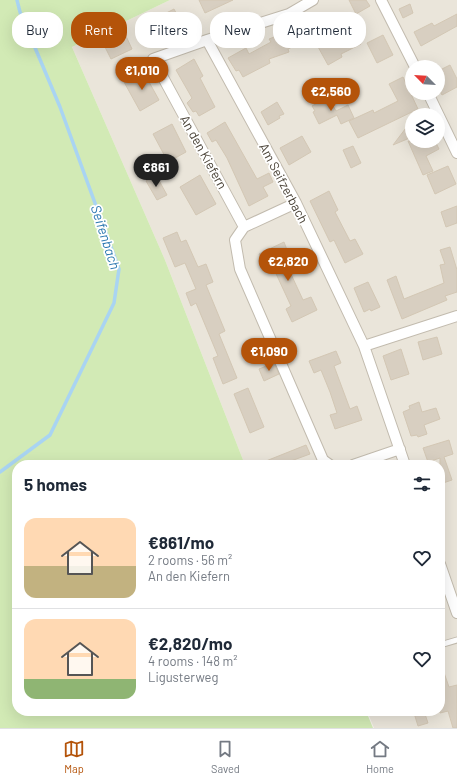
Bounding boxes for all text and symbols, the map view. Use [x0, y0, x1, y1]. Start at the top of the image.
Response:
chip: Buy [12, 12, 63, 48]
chip: Rent [71, 12, 127, 48]
chip: Filters [135, 12, 202, 48]
chip: New [210, 12, 265, 48]
chip: Apartment [273, 12, 366, 48]
pin: €1,010 [109, 57, 175, 91]
north arrow [405, 60, 445, 100]
map controls [405, 60, 445, 148]
text: €1,010 [124, 62, 160, 78]
pin: €2,560 [298, 78, 364, 112]
text: €2,560 [311, 83, 351, 99]
button: layers [405, 108, 445, 148]
street label: An den Kiefern [177, 112, 231, 192]
street label: Am Seifzerbach [256, 140, 312, 226]
pin: €861 [132, 154, 180, 188]
text: €861 [143, 159, 169, 175]
water label: Seifenbach [88, 203, 124, 271]
pin: €2,820 [255, 248, 321, 282]
text: €2,820 [268, 253, 308, 269]
pin: €1,090 [236, 338, 302, 372]
text: €1,090 [250, 343, 288, 359]
icon: filters [411, 473, 433, 495]
text: 5 homes [24, 474, 87, 494]
text: €861/mo [148, 532, 214, 552]
icon: home [56, 534, 104, 582]
icon: heart [411, 547, 433, 569]
text: 2 rooms · 56 m² [148, 552, 232, 568]
text: An den Kiefern [148, 568, 230, 584]
text: €2,820/mo [148, 633, 232, 653]
icon: home [56, 635, 104, 683]
icon: heart [411, 648, 433, 670]
text: 4 rooms · 148 m² [148, 653, 238, 669]
text: Ligusterweg [148, 669, 218, 685]
tab: Map [63, 738, 85, 775]
tab: Saved [211, 738, 240, 775]
tab: Home [366, 738, 394, 775]

